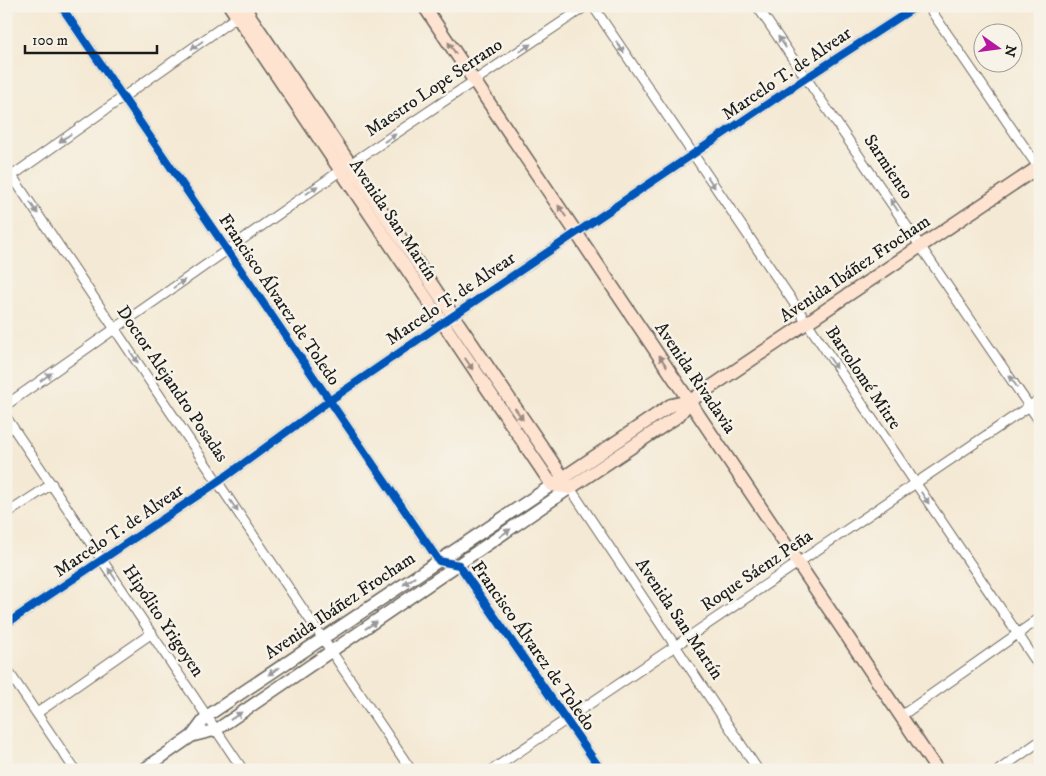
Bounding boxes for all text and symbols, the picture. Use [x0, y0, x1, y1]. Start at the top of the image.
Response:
scale bar [25, 22, 158, 54]
street label: Marcelo T. de Alvear [718, 22, 856, 125]
north arrow [974, 22, 1024, 72]
text: 100 m [32, 31, 68, 50]
street label: Maestro Lope Serrano [361, 34, 507, 142]
one-way arrow [777, 35, 787, 49]
one-way arrow [191, 39, 204, 50]
one-way arrow [615, 40, 625, 53]
one-way arrow [447, 41, 457, 54]
one-way arrow [518, 43, 532, 52]
text: N [999, 43, 1020, 59]
street label: Sarmiento [858, 130, 918, 204]
one-way arrow [58, 133, 71, 143]
one-way arrow [383, 133, 396, 143]
street label: Avenida San Martín [344, 155, 442, 285]
one-way arrow [706, 175, 716, 188]
one-way arrow [305, 185, 319, 195]
one-way arrow [889, 198, 899, 212]
one-way arrow [29, 201, 39, 214]
one-way arrow [557, 205, 567, 218]
street label: Francisco Álvarez de Toledo [213, 210, 346, 390]
street label: Avenida Ibáñez Frocham [776, 210, 934, 328]
street label: Marcelo T. de Alvear [382, 247, 520, 350]
one-way arrow [172, 279, 186, 289]
street label: Doctor Alejandro Posadas [111, 302, 233, 466]
street label: Avenida Rivadavia [650, 318, 741, 438]
street label: Bartolomé Mitre [820, 322, 906, 434]
one-way arrow [129, 350, 139, 364]
one-way arrow [658, 354, 668, 367]
one-way arrow [464, 357, 474, 371]
one-way arrow [828, 357, 838, 370]
one-way arrow [39, 372, 53, 382]
one-way arrow [1008, 375, 1017, 388]
one-way arrow [514, 408, 524, 421]
street label: Marcelo T. de Alvear [50, 479, 188, 582]
one-way arrow [920, 491, 930, 505]
one-way arrow [230, 500, 239, 513]
street label: Roque Sáenz Peña [697, 525, 817, 616]
one-way arrow [498, 528, 512, 538]
street label: Avenida Ibáñez Frocham [261, 547, 419, 665]
street label: Avenida San Martín [630, 554, 728, 684]
street label: Francisco Álvarez de Toledo [466, 556, 601, 735]
street label: Hipólito Yrigoyen [117, 561, 209, 682]
one-way arrow [107, 567, 117, 580]
one-way arrow [403, 576, 416, 585]
one-way arrow [364, 620, 377, 630]
one-way arrow [268, 666, 281, 676]
one-way arrow [229, 711, 243, 721]

